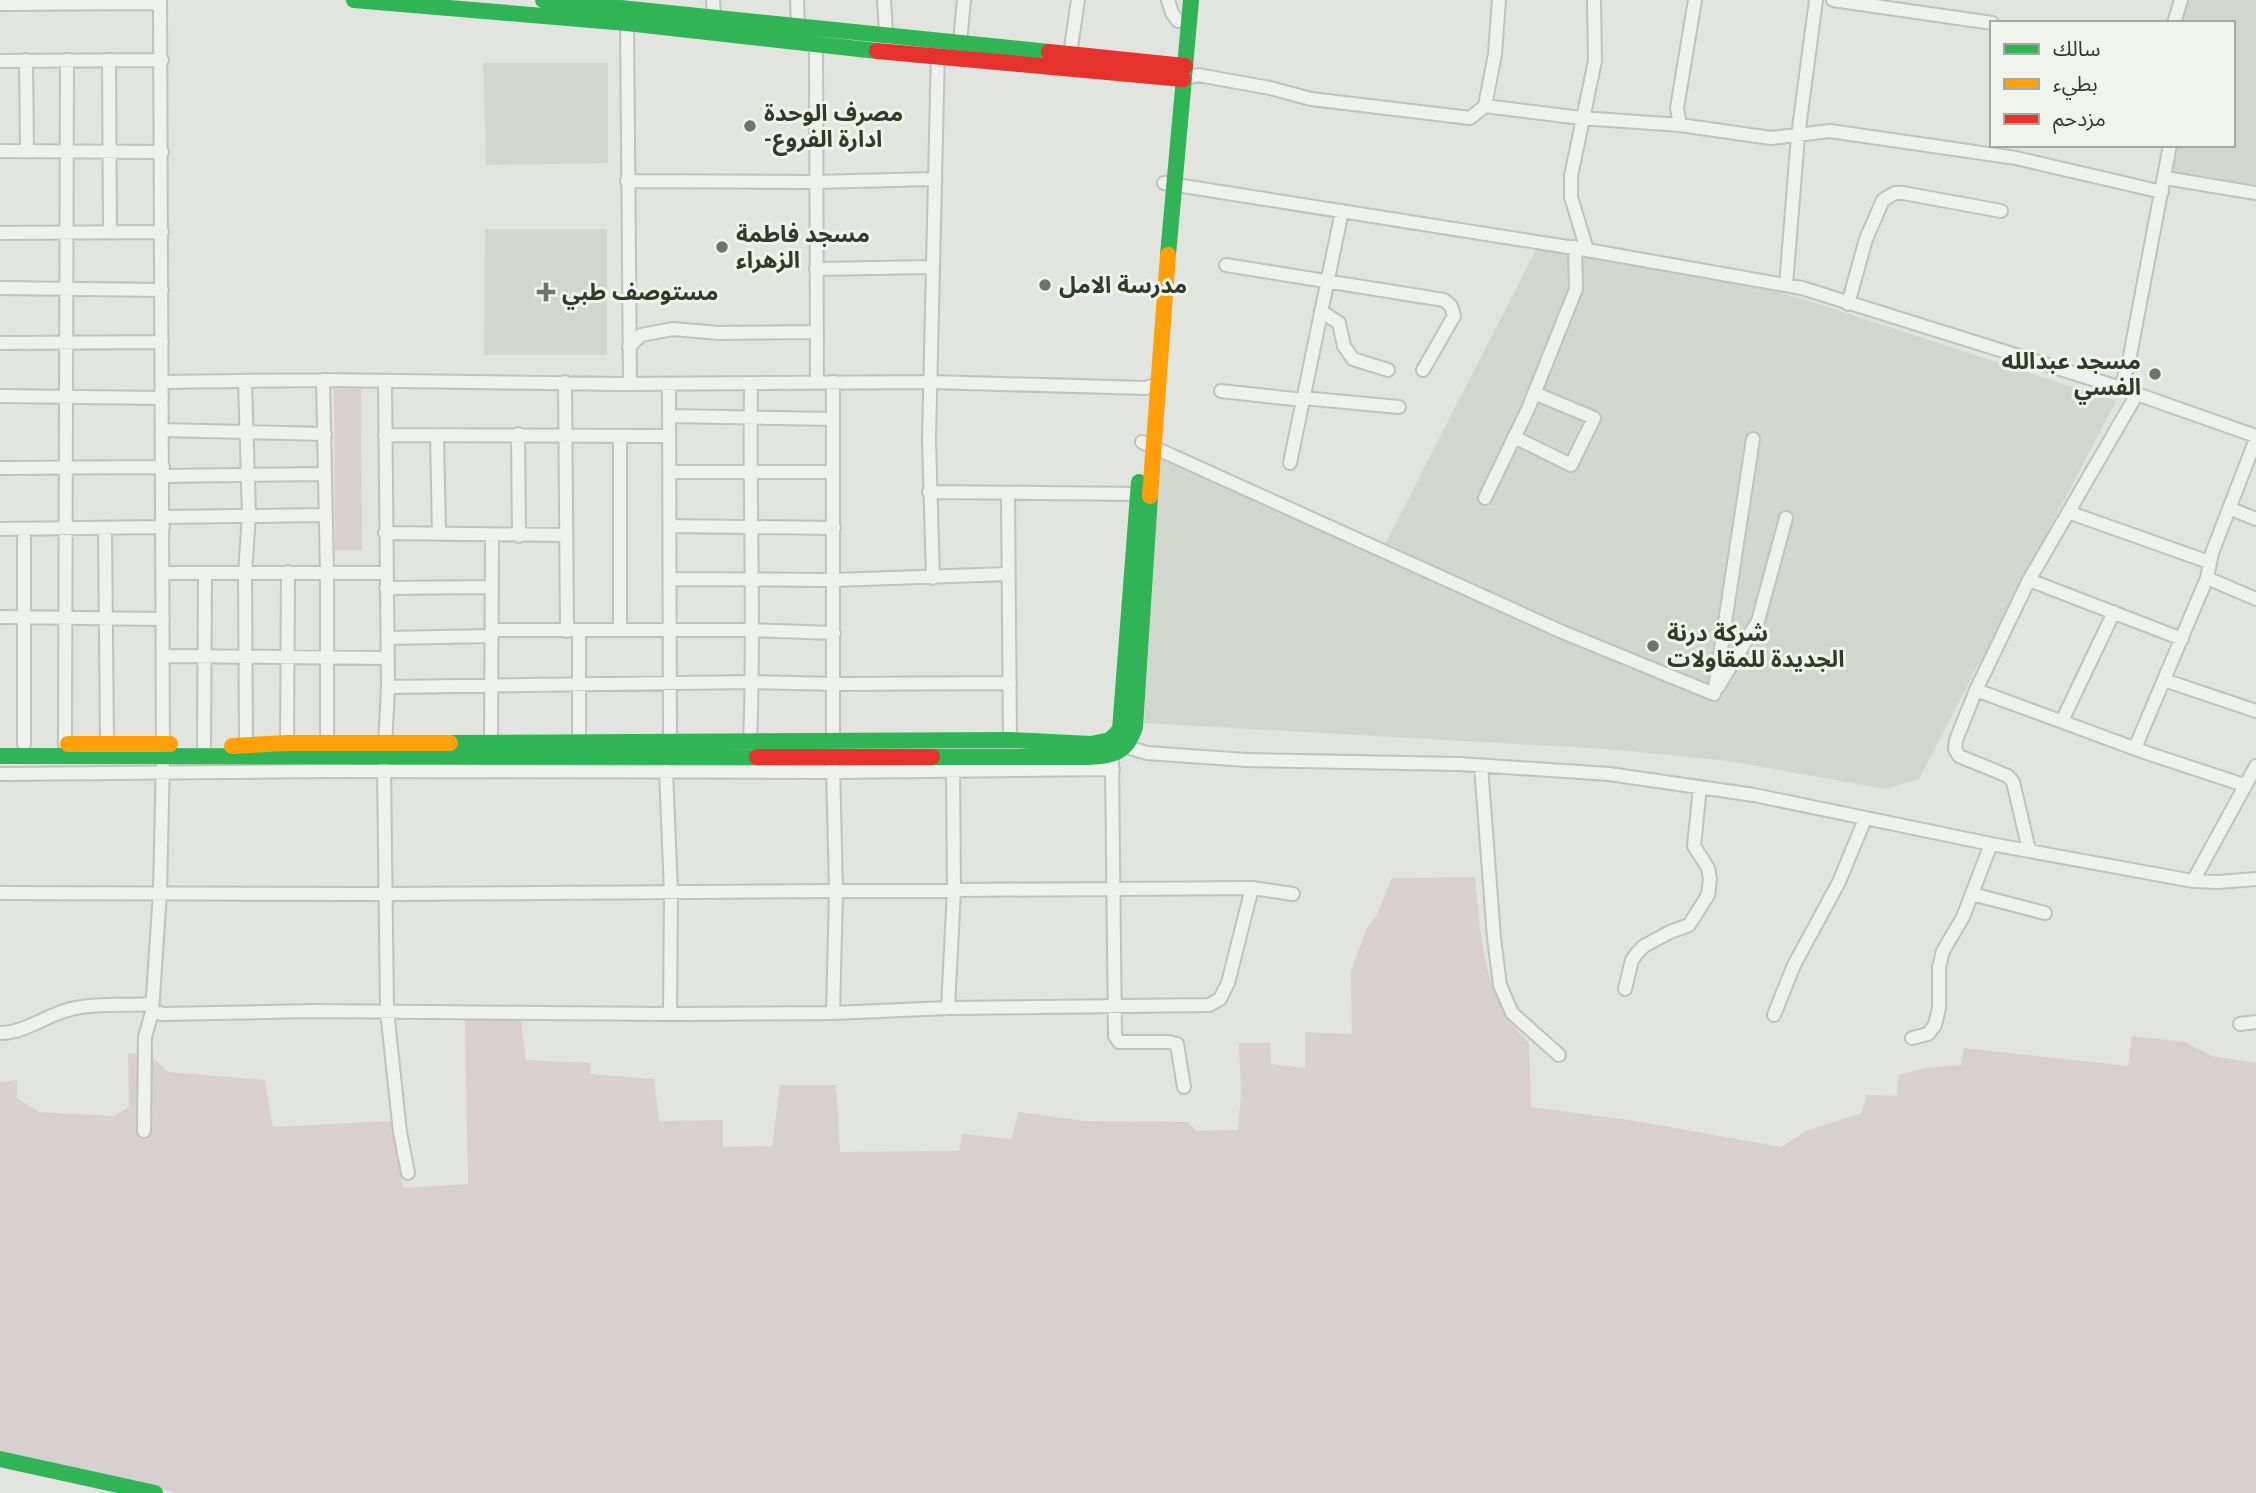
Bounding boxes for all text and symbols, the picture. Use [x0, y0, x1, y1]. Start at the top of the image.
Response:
legend [1990, 21, 2235, 147]
text: سالك [2053, 37, 2100, 61]
text: بطيء [2053, 72, 2098, 100]
place label: مصرف الوحدة -ادارة الفروع [764, 100, 903, 156]
text: مزدحم [2053, 107, 2106, 134]
marker: مصرف الوحدة -ادارة الفروع [742, 118, 758, 134]
place label: مسجد فاطمة الزهراء [736, 221, 870, 274]
marker: مسجد فاطمة الزهراء [714, 239, 730, 255]
place label: مدرسة الامل [1059, 272, 1187, 299]
marker: مدرسة الامل [1037, 277, 1053, 293]
place label: مستوصف طبي [562, 279, 718, 310]
marker: مستوصف طبي [536, 282, 556, 302]
place label: مسجد عبدالله الفسي [2002, 348, 2141, 405]
marker: مسجد عبدالله الفسي [2147, 366, 2163, 382]
place label: شركة درنة الجديدة للمقاولات [1667, 620, 1844, 673]
marker: شركة درنة الجديدة للمقاولات [1645, 638, 1661, 654]

